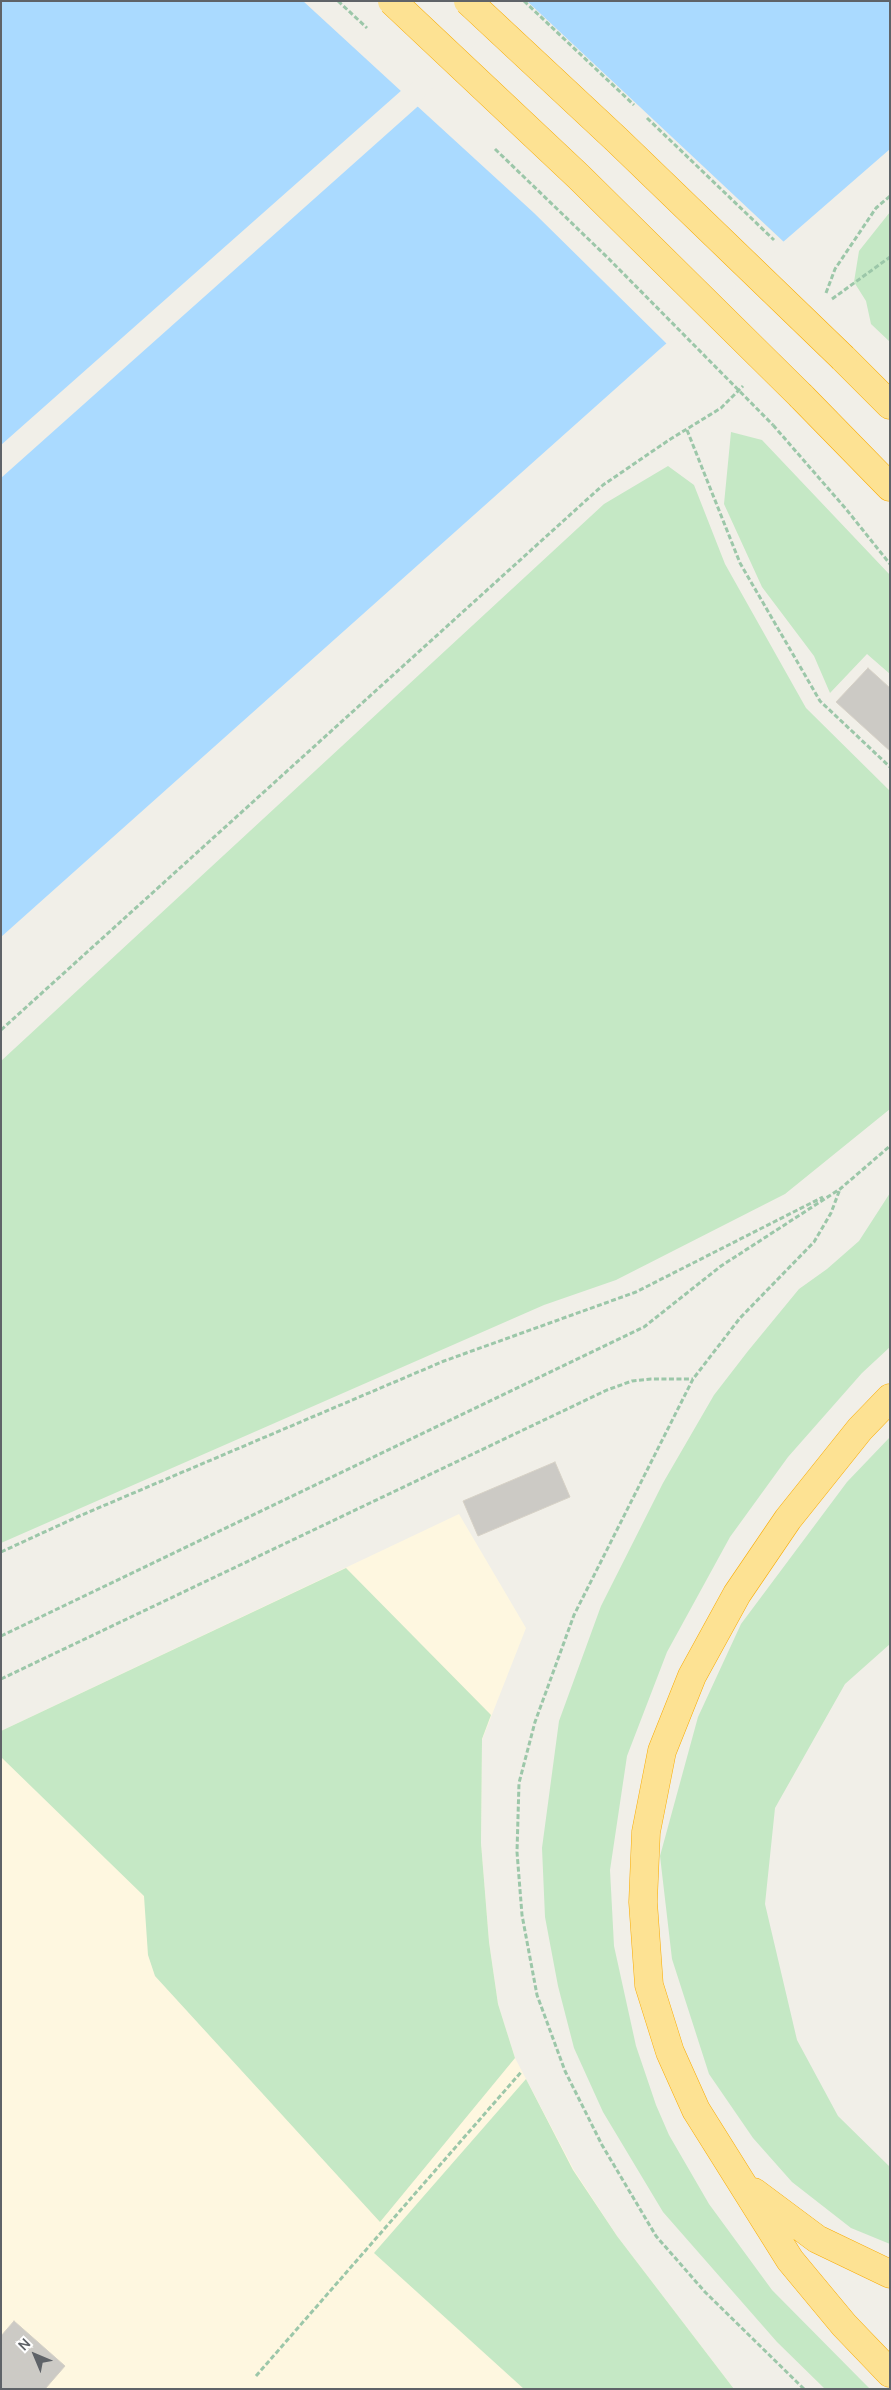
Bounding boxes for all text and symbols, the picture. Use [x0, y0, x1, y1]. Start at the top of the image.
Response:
north arrow [10, 2330, 60, 2380]
text: N [14, 2334, 34, 2354]

